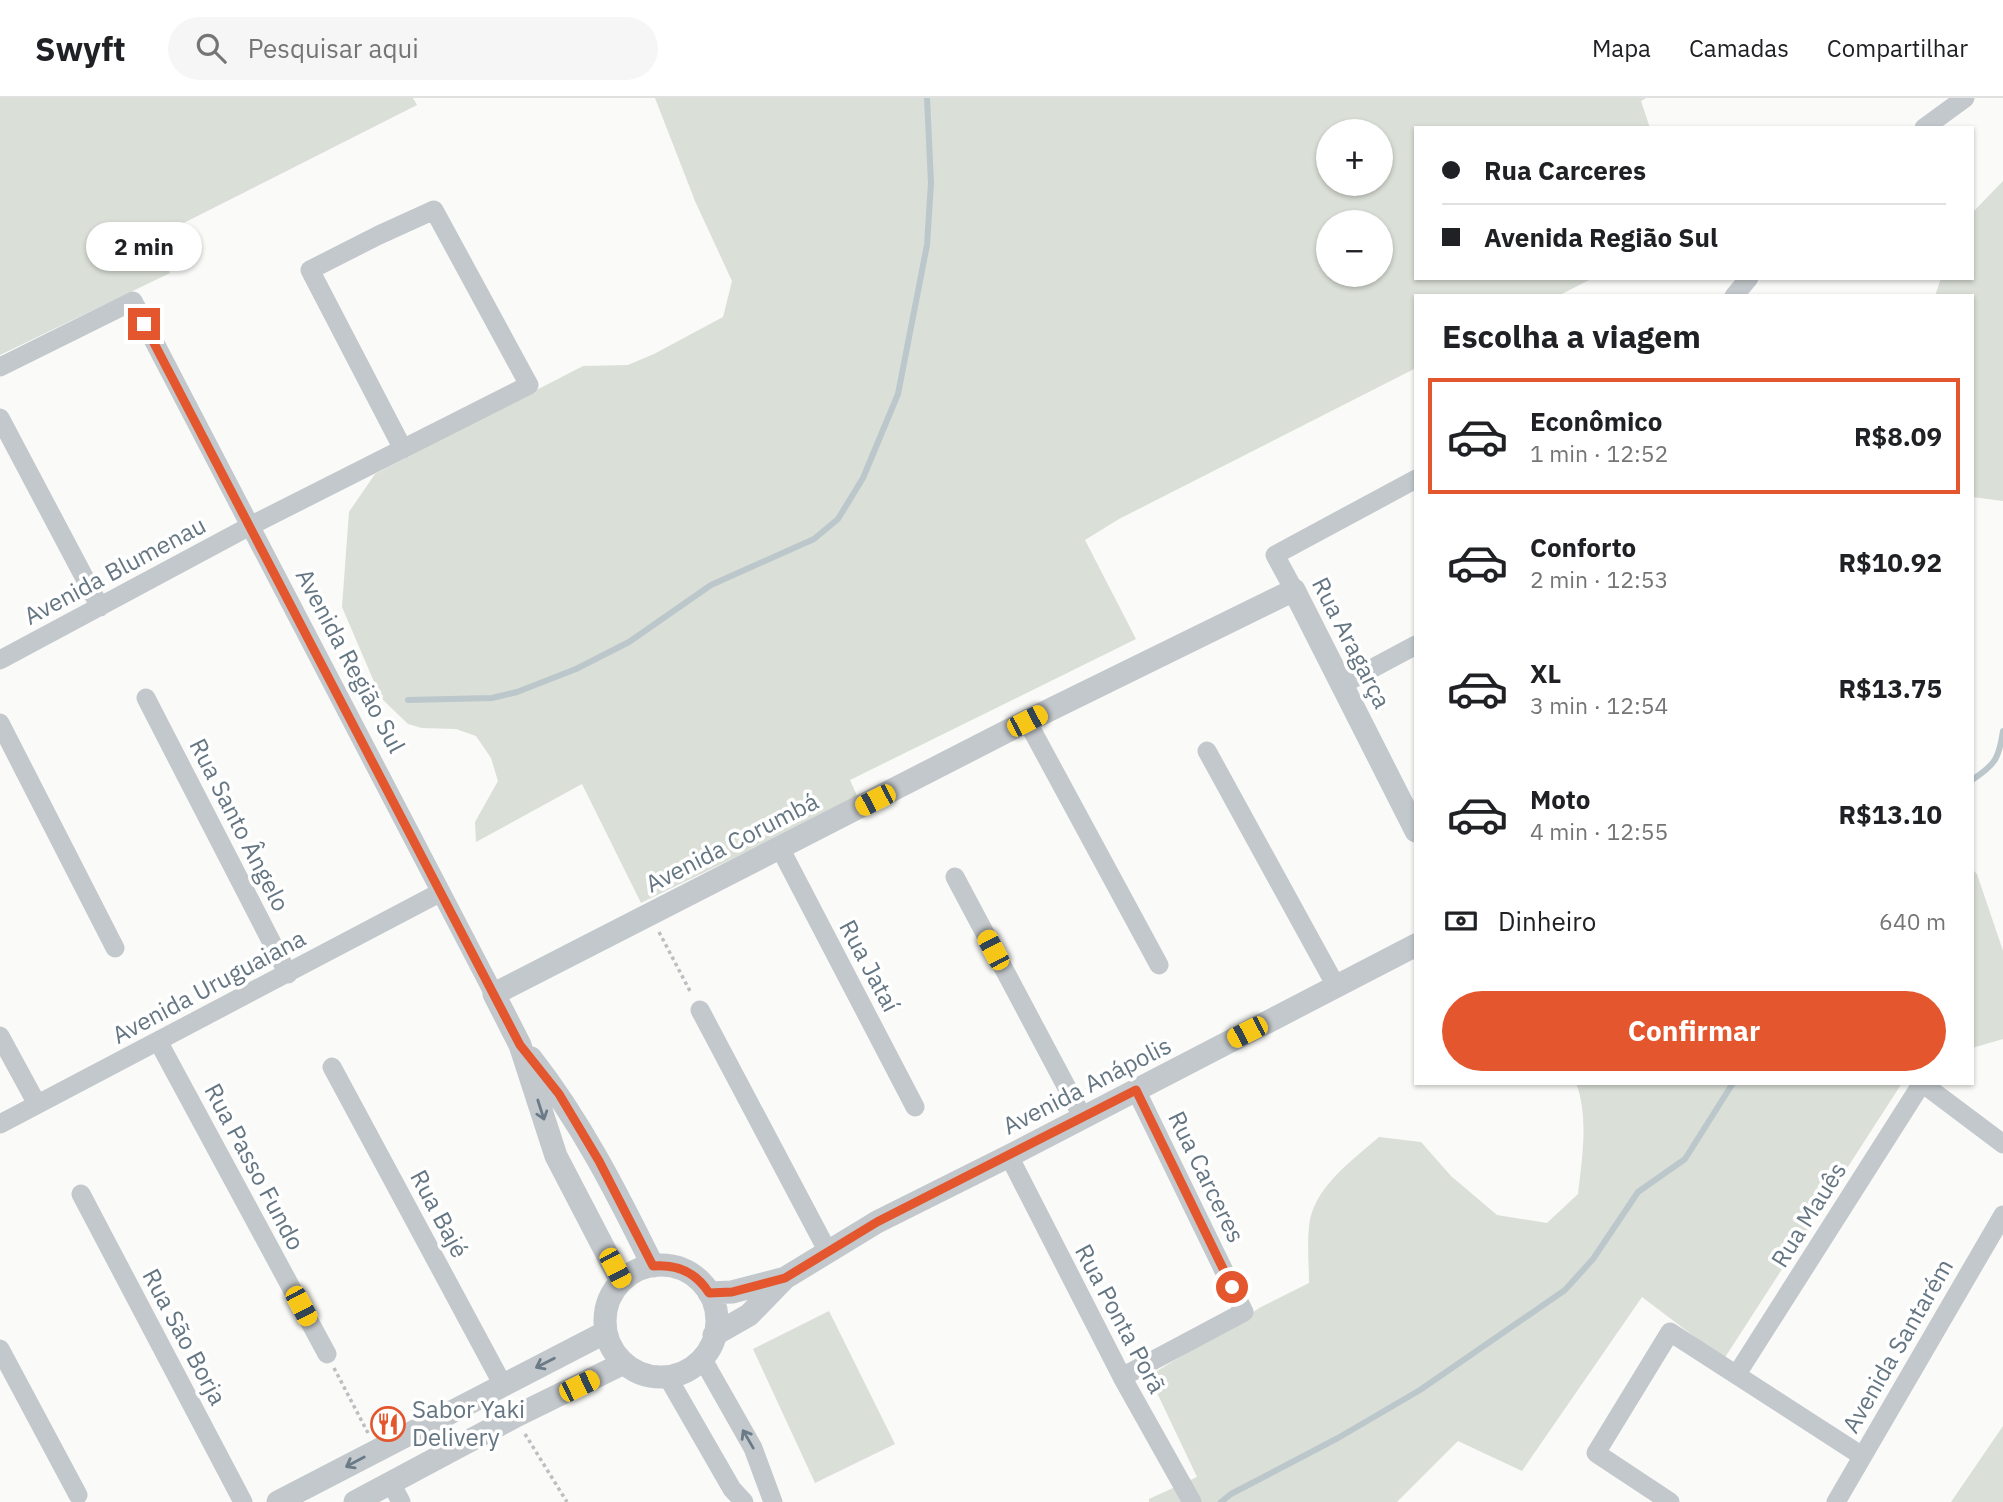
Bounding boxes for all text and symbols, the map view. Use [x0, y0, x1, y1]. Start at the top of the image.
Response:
search box [168, 17, 658, 80]
text: Swyft [35, 27, 126, 70]
icon: search [192, 29, 230, 67]
text: Pesquisar aqui [248, 31, 419, 65]
text: Mapa [1592, 32, 1651, 64]
text: Camadas [1689, 32, 1789, 64]
text: Compartilhar [1827, 32, 1968, 64]
map controls [1316, 119, 1393, 287]
button: + [1316, 119, 1393, 196]
text: Rua Carceres [1484, 153, 1646, 187]
button: − [1316, 210, 1393, 287]
text: Avenida Região Sul [1484, 220, 1718, 254]
callout: 2 min [86, 222, 202, 272]
text: 2 min [114, 231, 174, 261]
route end [128, 308, 160, 340]
text: Escolha a viagem [1442, 315, 1701, 357]
text: Econômico [1530, 404, 1662, 438]
icon: car [1446, 405, 1509, 468]
text: R$8.09 [1854, 419, 1942, 453]
text: 1 min · 12:52 [1530, 438, 1668, 468]
street label: Avenida Blumenau [18, 509, 211, 632]
text: Conforto [1530, 530, 1636, 564]
icon: car [1446, 531, 1509, 594]
text: R$10.92 [1838, 545, 1942, 579]
street label: Avenida Região Sul [289, 563, 413, 758]
text: 2 min · 12:53 [1530, 564, 1668, 594]
street label: Rua Aragarça [1305, 571, 1399, 714]
text: XL [1530, 656, 1561, 690]
icon: car [1446, 657, 1509, 720]
text: R$13.75 [1838, 671, 1942, 705]
text: 3 min · 12:54 [1530, 690, 1668, 720]
car [1004, 702, 1051, 740]
street label: Rua Santo Ângelo [183, 733, 297, 916]
car [852, 781, 899, 819]
text: Moto [1530, 782, 1590, 816]
icon: car [1446, 783, 1509, 846]
street label: Avenida Corumbá [640, 785, 824, 900]
text: R$13.10 [1838, 797, 1942, 831]
text: 4 min · 12:55 [1530, 816, 1668, 846]
icon: cash [1442, 902, 1480, 940]
text: Dinheiro [1498, 904, 1596, 938]
text: 640 m [1879, 906, 1946, 936]
street label: Rua Jataí [832, 914, 907, 1017]
street label: Avenida Uruguaiana [106, 922, 311, 1051]
car [974, 927, 1013, 973]
button: Confirmar [1442, 991, 1946, 1071]
car [1224, 1013, 1271, 1051]
street label: Avenida Anápolis [997, 1029, 1176, 1141]
street label: Rua Passo Fundo [197, 1078, 312, 1255]
one-way arrow [535, 1099, 548, 1121]
street label: Rua Carceres [1161, 1105, 1253, 1248]
street label: Rua Mauês [1763, 1156, 1853, 1273]
street label: Rua Bajé [403, 1164, 476, 1263]
street label: Rua Ponta Porã [1068, 1238, 1174, 1399]
car [596, 1245, 635, 1291]
street label: Avenida Santarém [1834, 1253, 1960, 1438]
street label: Rua São Borja [136, 1263, 234, 1410]
route start [1216, 1271, 1248, 1303]
car [282, 1283, 321, 1329]
one-way arrow [535, 1357, 556, 1370]
car [556, 1367, 603, 1405]
place label: Sabor Yaki Delivery [412, 1393, 525, 1453]
restaurant icon: Sabor Yaki Delivery [369, 1405, 407, 1443]
one-way arrow [740, 1429, 754, 1449]
one-way arrow [345, 1455, 366, 1469]

